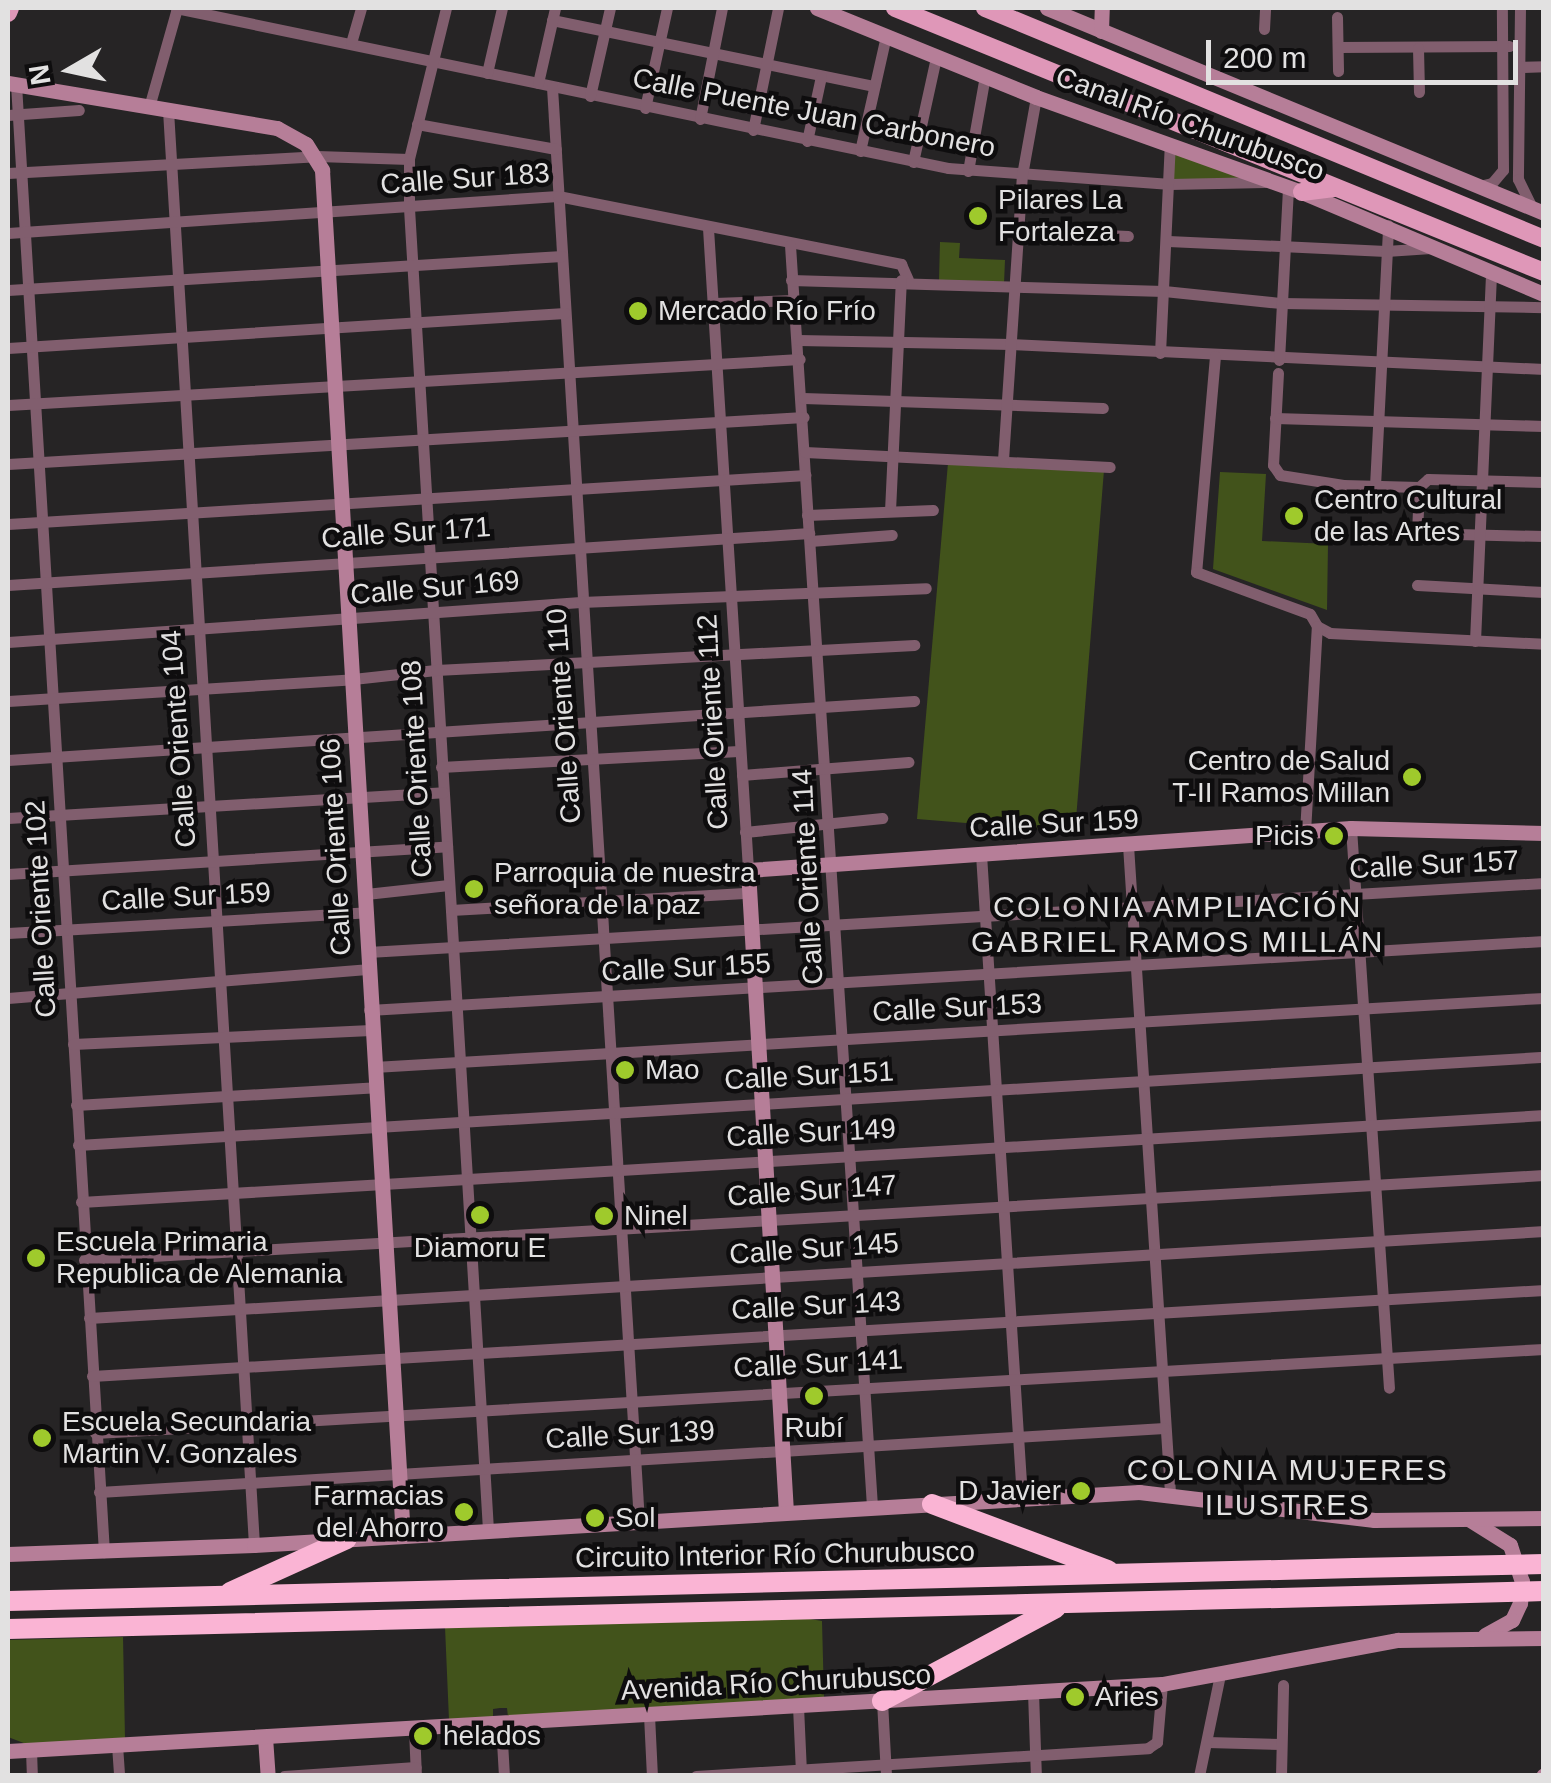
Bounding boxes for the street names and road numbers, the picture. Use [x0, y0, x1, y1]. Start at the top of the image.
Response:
street label: Canal Río Churubusco [1051, 60, 1329, 188]
street label: Calle Puente Juan Carbonero [630, 61, 998, 165]
street label: Calle Sur 183 [379, 156, 551, 202]
street label: Calle Sur 171 [320, 510, 492, 556]
street label: Calle Sur 169 [349, 564, 521, 612]
street label: Calle Oriente 110 [540, 607, 588, 825]
street label: Calle Oriente 112 [691, 613, 735, 831]
street label: Calle Oriente 104 [155, 629, 203, 849]
street label: Calle Oriente 108 [395, 659, 439, 879]
street label: Calle Oriente 106 [314, 737, 358, 957]
street label: Calle Oriente 114 [786, 768, 830, 986]
street label: Calle Oriente 102 [19, 799, 63, 1019]
street label: Calle Sur 159 [968, 803, 1140, 845]
street label: Calle Sur 157 [1348, 844, 1520, 886]
street label: Calle Sur 159 [100, 876, 272, 918]
street label: Calle Sur 155 [600, 947, 772, 989]
street label: Calle Sur 153 [871, 987, 1043, 1029]
street label: Calle Sur 151 [723, 1055, 895, 1097]
street label: Calle Sur 149 [725, 1112, 897, 1154]
street label: Calle Sur 147 [726, 1168, 898, 1214]
street label: Calle Sur 145 [728, 1226, 900, 1272]
street label: Calle Sur 143 [730, 1285, 902, 1327]
street label: Calle Sur 141 [732, 1343, 904, 1385]
street label: Calle Sur 139 [544, 1414, 716, 1456]
street label: Circuito Interior Río Churubusco [575, 1535, 975, 1575]
street label: Avenida Río Churubusco [620, 1658, 932, 1708]

